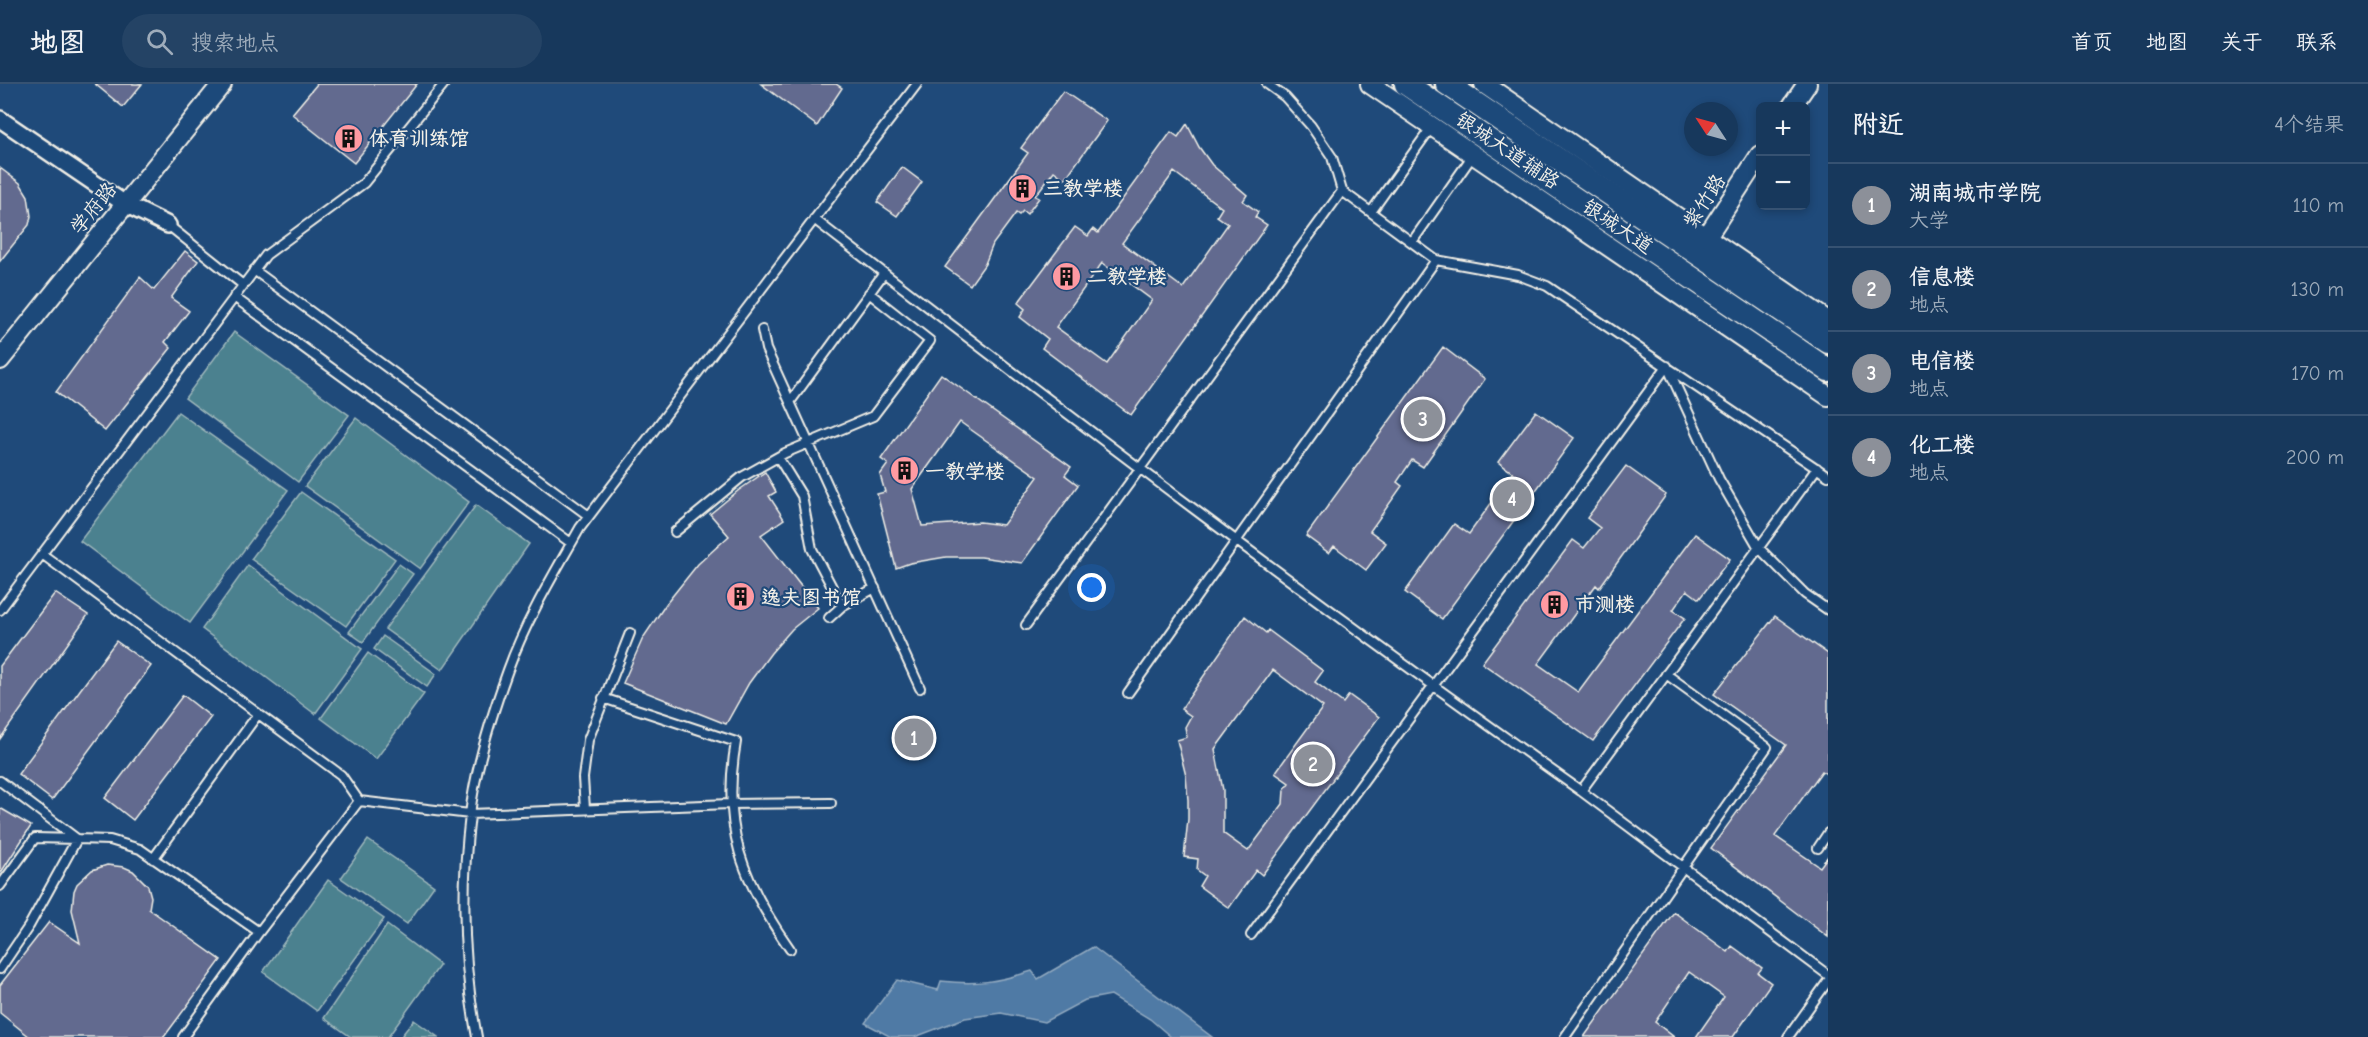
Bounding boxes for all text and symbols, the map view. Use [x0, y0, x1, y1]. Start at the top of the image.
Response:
search box [122, 14, 542, 68]
icon: search [143, 25, 176, 58]
text: 地图 [30, 27, 86, 59]
text: 搜索地点 [191, 30, 279, 56]
text: 首页 [2071, 30, 2113, 54]
text: 地图 [2146, 30, 2188, 54]
text: 关于 [2221, 30, 2263, 54]
text: 联系 [2296, 30, 2338, 54]
north arrow [1684, 102, 1738, 156]
map controls [1756, 102, 1810, 210]
button: + [1756, 102, 1810, 156]
street label: 银城大道辅路 [1452, 107, 1565, 194]
text: 附近 [1852, 110, 1904, 140]
text: 4个结果 [2274, 113, 2344, 136]
building icon: 体育训练馆 [332, 122, 364, 154]
place label: 体育训练馆 [369, 127, 469, 150]
button: − [1756, 156, 1810, 210]
street label: 紫竹路 [1678, 169, 1731, 233]
building icon: 三教学楼 [1006, 172, 1038, 204]
street label: 学府路 [66, 177, 122, 239]
place label: 三教学楼 [1043, 177, 1123, 200]
text: 湖南城市学院 [1909, 180, 2041, 206]
text: 1 [1868, 194, 1875, 217]
text: 110 m [2293, 194, 2344, 217]
street label: 银城大道 [1578, 195, 1657, 258]
text: 大学 [1909, 209, 1949, 232]
building icon: 二教学楼 [1050, 260, 1082, 292]
text: 信息楼 [1909, 264, 1975, 290]
place label: 二教学楼 [1087, 265, 1167, 288]
text: 2 [1867, 278, 1876, 301]
text: 130 m [2291, 278, 2344, 301]
text: 地点 [1909, 293, 1949, 316]
text: 电信楼 [1909, 348, 1975, 374]
text: 3 [1867, 362, 1876, 385]
text: 170 m [2291, 362, 2344, 385]
text: 地点 [1909, 377, 1949, 400]
pin: 3 [1404, 396, 1442, 442]
text: 化工楼 [1909, 432, 1975, 458]
text: 4 [1867, 446, 1876, 469]
text: 200 m [2286, 446, 2344, 469]
building icon: 一教学楼 [888, 455, 920, 487]
place label: 一教学楼 [925, 460, 1005, 483]
text: 地点 [1909, 461, 1949, 484]
pin: 4 [1492, 476, 1532, 522]
your location [1077, 573, 1106, 602]
building icon: 逸夫图书馆 [724, 581, 756, 613]
place label: 逸夫图书馆 [761, 586, 861, 609]
building icon: 市测楼 [1538, 588, 1570, 620]
place label: 市测楼 [1575, 593, 1635, 616]
pin: 1 [894, 716, 934, 760]
pin: 2 [1294, 742, 1332, 786]

